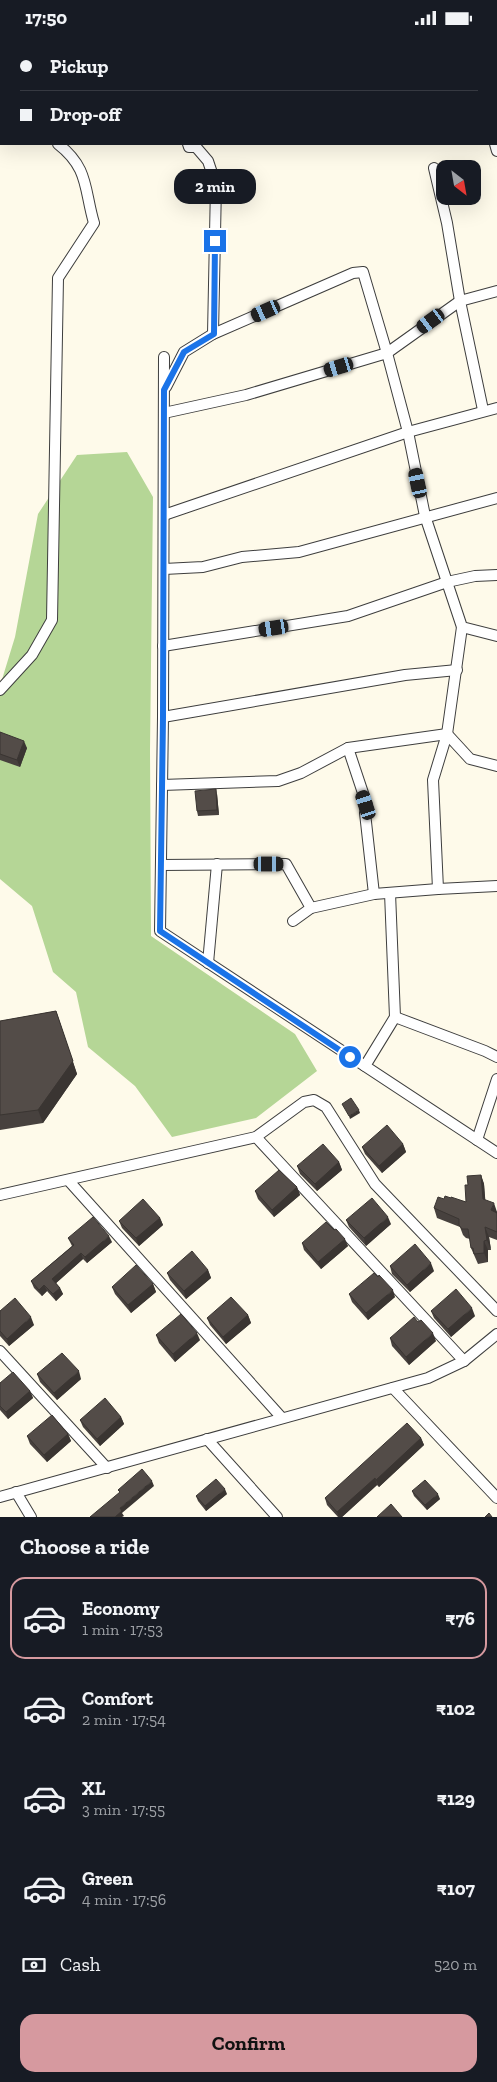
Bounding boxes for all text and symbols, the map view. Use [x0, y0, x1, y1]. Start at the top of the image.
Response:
text: 17:50 [25, 6, 67, 29]
text: Pickup [50, 55, 108, 78]
text: Drop-off [50, 103, 121, 126]
north arrow [436, 160, 481, 205]
map controls [436, 160, 481, 205]
callout: 2 min [174, 169, 256, 203]
text: 2 min [195, 177, 235, 196]
route end [204, 230, 226, 252]
car [249, 298, 282, 324]
car [414, 306, 447, 336]
car [322, 355, 355, 379]
car [407, 467, 428, 499]
car [258, 618, 289, 638]
car [354, 788, 377, 822]
car [254, 857, 284, 872]
route start [339, 1046, 361, 1068]
text: Choose a ride [20, 1533, 150, 1560]
icon: car [22, 1596, 67, 1641]
text: Economy [82, 1597, 160, 1620]
text: ₹76 [445, 1607, 475, 1630]
text: 1 min · 17:53 [82, 1620, 163, 1639]
icon: car [22, 1686, 67, 1731]
text: Comfort [82, 1687, 153, 1710]
text: ₹102 [436, 1697, 475, 1720]
text: 2 min · 17:54 [82, 1710, 166, 1729]
icon: car [22, 1776, 67, 1821]
text: XL [82, 1777, 105, 1800]
text: ₹129 [437, 1787, 475, 1810]
text: 3 min · 17:55 [82, 1800, 165, 1819]
icon: car [22, 1866, 67, 1911]
text: Green [82, 1867, 133, 1890]
text: ₹107 [437, 1877, 475, 1900]
text: 4 min · 17:56 [82, 1890, 166, 1909]
icon: cash [20, 1951, 48, 1979]
text: Cash [60, 1953, 100, 1976]
text: 520 m [434, 1955, 477, 1974]
button: Confirm [20, 2014, 477, 2072]

